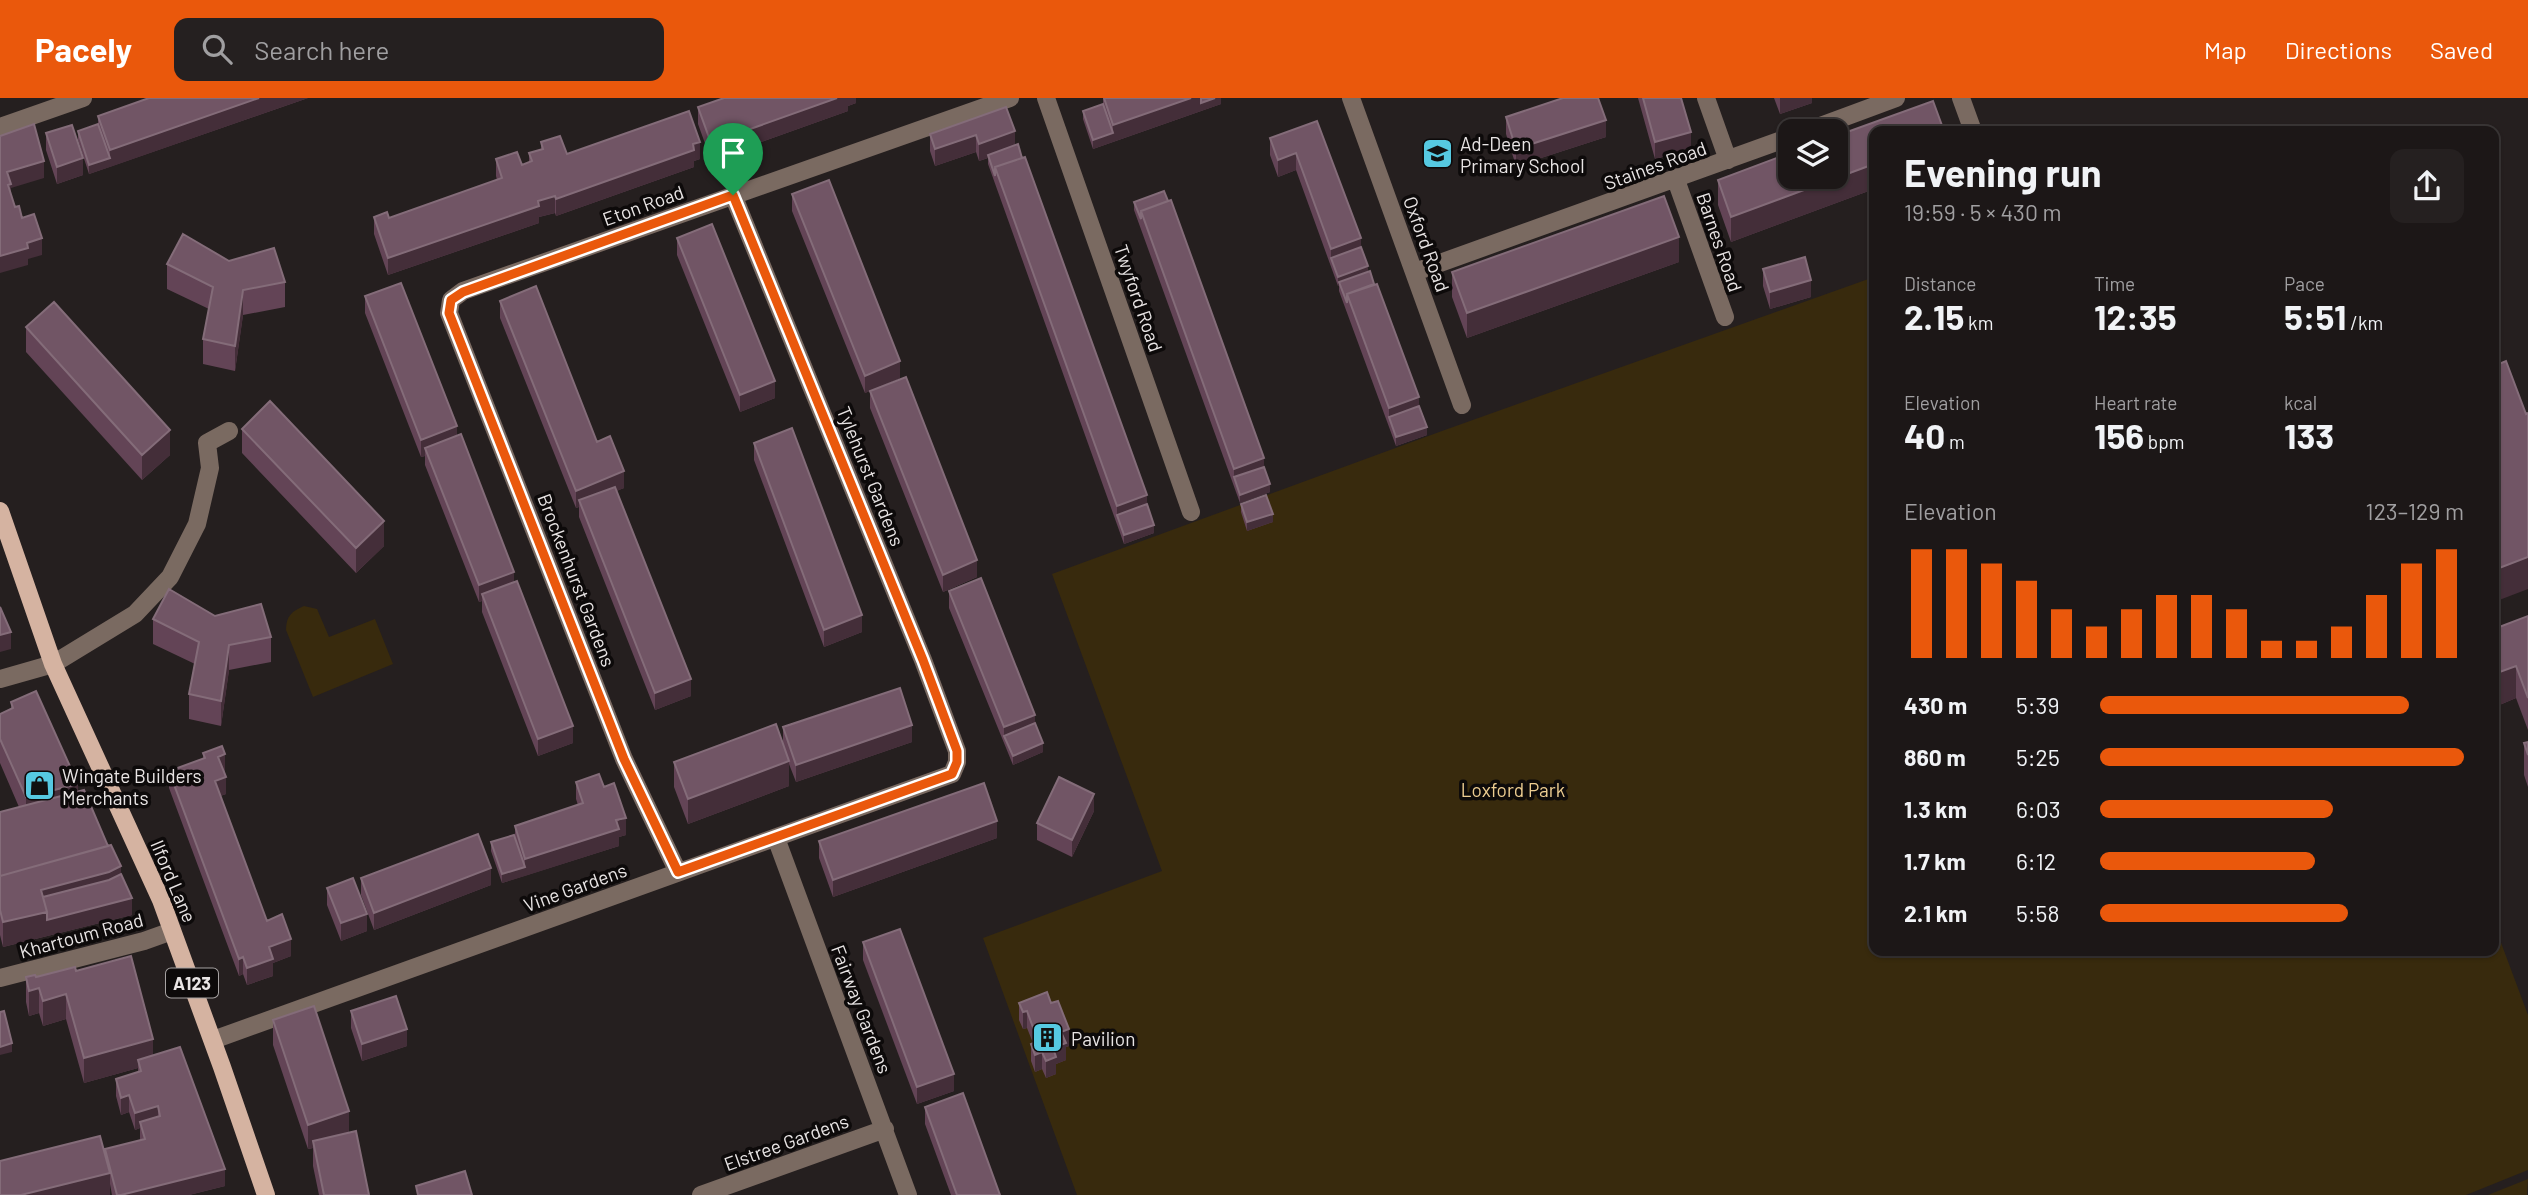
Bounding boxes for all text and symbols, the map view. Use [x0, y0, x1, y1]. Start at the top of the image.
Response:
search box [174, 18, 664, 81]
text: Pacely [35, 29, 132, 69]
icon: search [198, 30, 236, 68]
text: Search here [254, 34, 389, 65]
text: Map [2204, 35, 2247, 64]
text: Directions [2285, 35, 2392, 64]
text: Saved [2430, 35, 2493, 64]
map controls [1778, 119, 1848, 189]
button: layers [1778, 119, 1848, 189]
pin [703, 123, 763, 195]
place label: Ad-Deen Primary School [1460, 132, 1585, 177]
icon: arrive [714, 134, 752, 172]
street label: Staines Road [1601, 136, 1709, 194]
school or university icon: Ad-Deen Primary School [1420, 137, 1454, 171]
text: Evening run [1904, 149, 2102, 195]
button: share [2390, 149, 2464, 223]
street label: Eton Road [599, 180, 687, 230]
street label: Barnes Road [1692, 189, 1748, 295]
street label: Oxford Road [1399, 193, 1455, 295]
text: 19:59 · 5 × 430 m [1904, 198, 2062, 226]
street label: Twyford Road [1110, 241, 1168, 355]
text: Distance [1904, 272, 1976, 295]
text: Time [2094, 272, 2135, 295]
text: Pace [2284, 272, 2325, 295]
text: 2.15 [1904, 295, 1964, 337]
text: 12:35 [2094, 295, 2177, 337]
text: 5:51 [2284, 295, 2346, 337]
text: km [1964, 311, 1993, 334]
text: /km [2346, 311, 2383, 334]
text: Elevation [1904, 391, 1981, 414]
text: Heart rate [2094, 391, 2177, 414]
text: kcal [2284, 391, 2317, 414]
street label: Tylehurst Gardens [833, 403, 909, 549]
text: 40 [1904, 414, 1945, 456]
text: 156 [2094, 414, 2144, 456]
text: 133 [2284, 414, 2334, 456]
text: m [1945, 430, 1965, 453]
text: bpm [2144, 430, 2184, 453]
street label: Brockenhurst Gardens [533, 490, 621, 670]
text: Elevation [1904, 497, 1997, 525]
text: 123–129 m [2366, 497, 2464, 525]
text: 430 m [1904, 691, 1967, 719]
text: 5:39 [2016, 691, 2059, 719]
text: 860 m [1904, 743, 1966, 771]
text: 5:25 [2016, 743, 2060, 771]
place label: Wingate Builders Merchants [62, 764, 202, 809]
shop icon: Wingate Builders Merchants [22, 769, 56, 803]
park label: Loxford Park [1461, 778, 1565, 801]
text: 1.3 km [1904, 795, 1967, 823]
text: 6:03 [2016, 795, 2060, 823]
street label: Ilford Lane [146, 836, 202, 926]
text: 1.7 km [1904, 847, 1966, 875]
text: 6:12 [2016, 847, 2056, 875]
street label: Vine Gardens [520, 858, 630, 916]
text: 2.1 km [1904, 899, 1967, 927]
text: 5:58 [2016, 899, 2059, 927]
street label: Khartoum Road [16, 907, 146, 963]
street label: Fairway Gardens [827, 942, 897, 1076]
road number: A123 [166, 968, 218, 998]
building icon: Pavilion [1031, 1021, 1065, 1055]
place label: Pavilion [1071, 1027, 1135, 1050]
street label: Elstree Gardens [721, 1109, 851, 1175]

